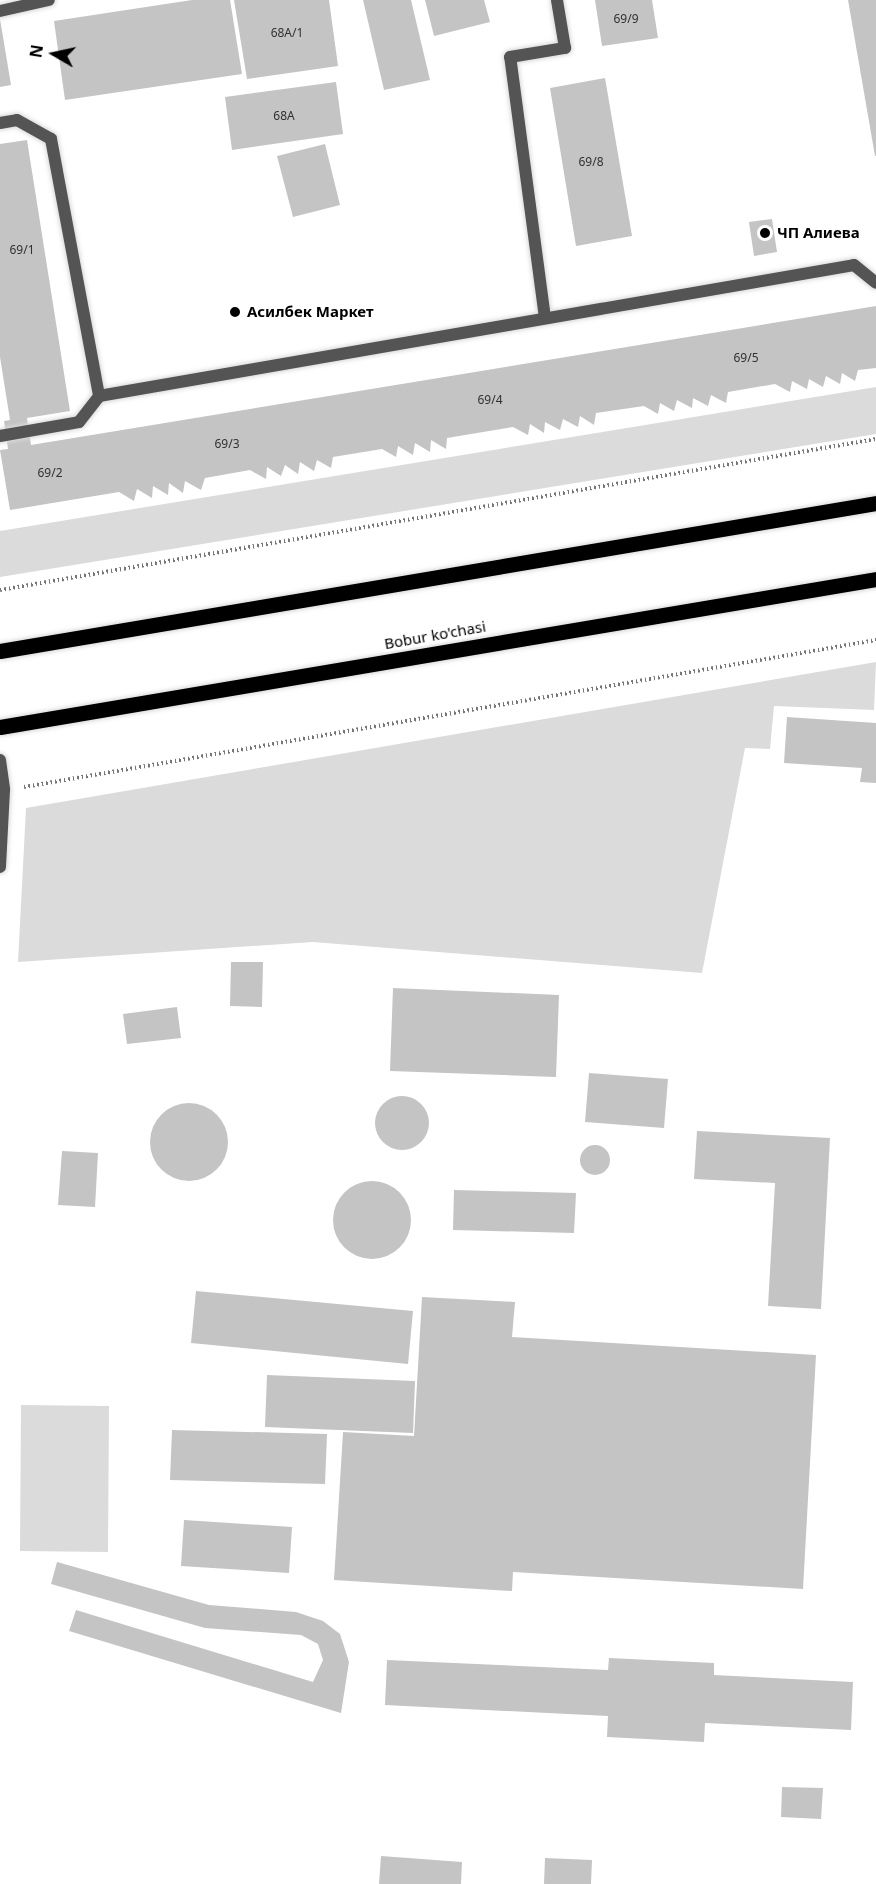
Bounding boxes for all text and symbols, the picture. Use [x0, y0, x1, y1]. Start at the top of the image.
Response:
house number: 69/9 [613, 12, 639, 26]
north arrow [24, 24, 84, 84]
house number: 68A/1 [271, 26, 303, 40]
text: N [24, 43, 48, 59]
house number: 68A [273, 109, 295, 123]
house number: 69/8 [578, 155, 604, 169]
place label: ЧП Алиева [777, 224, 860, 242]
marker: ЧП Алиева [758, 226, 772, 240]
house number: 69/1 [9, 243, 35, 257]
place label: Асилбек Маркет [247, 303, 374, 321]
marker: Асилбек Маркет [228, 305, 242, 319]
house number: 69/5 [733, 351, 759, 365]
house number: 69/4 [477, 393, 503, 407]
house number: 69/3 [214, 437, 240, 451]
house number: 69/2 [37, 466, 63, 480]
street label: Bobur ko'chasi [383, 617, 487, 653]

